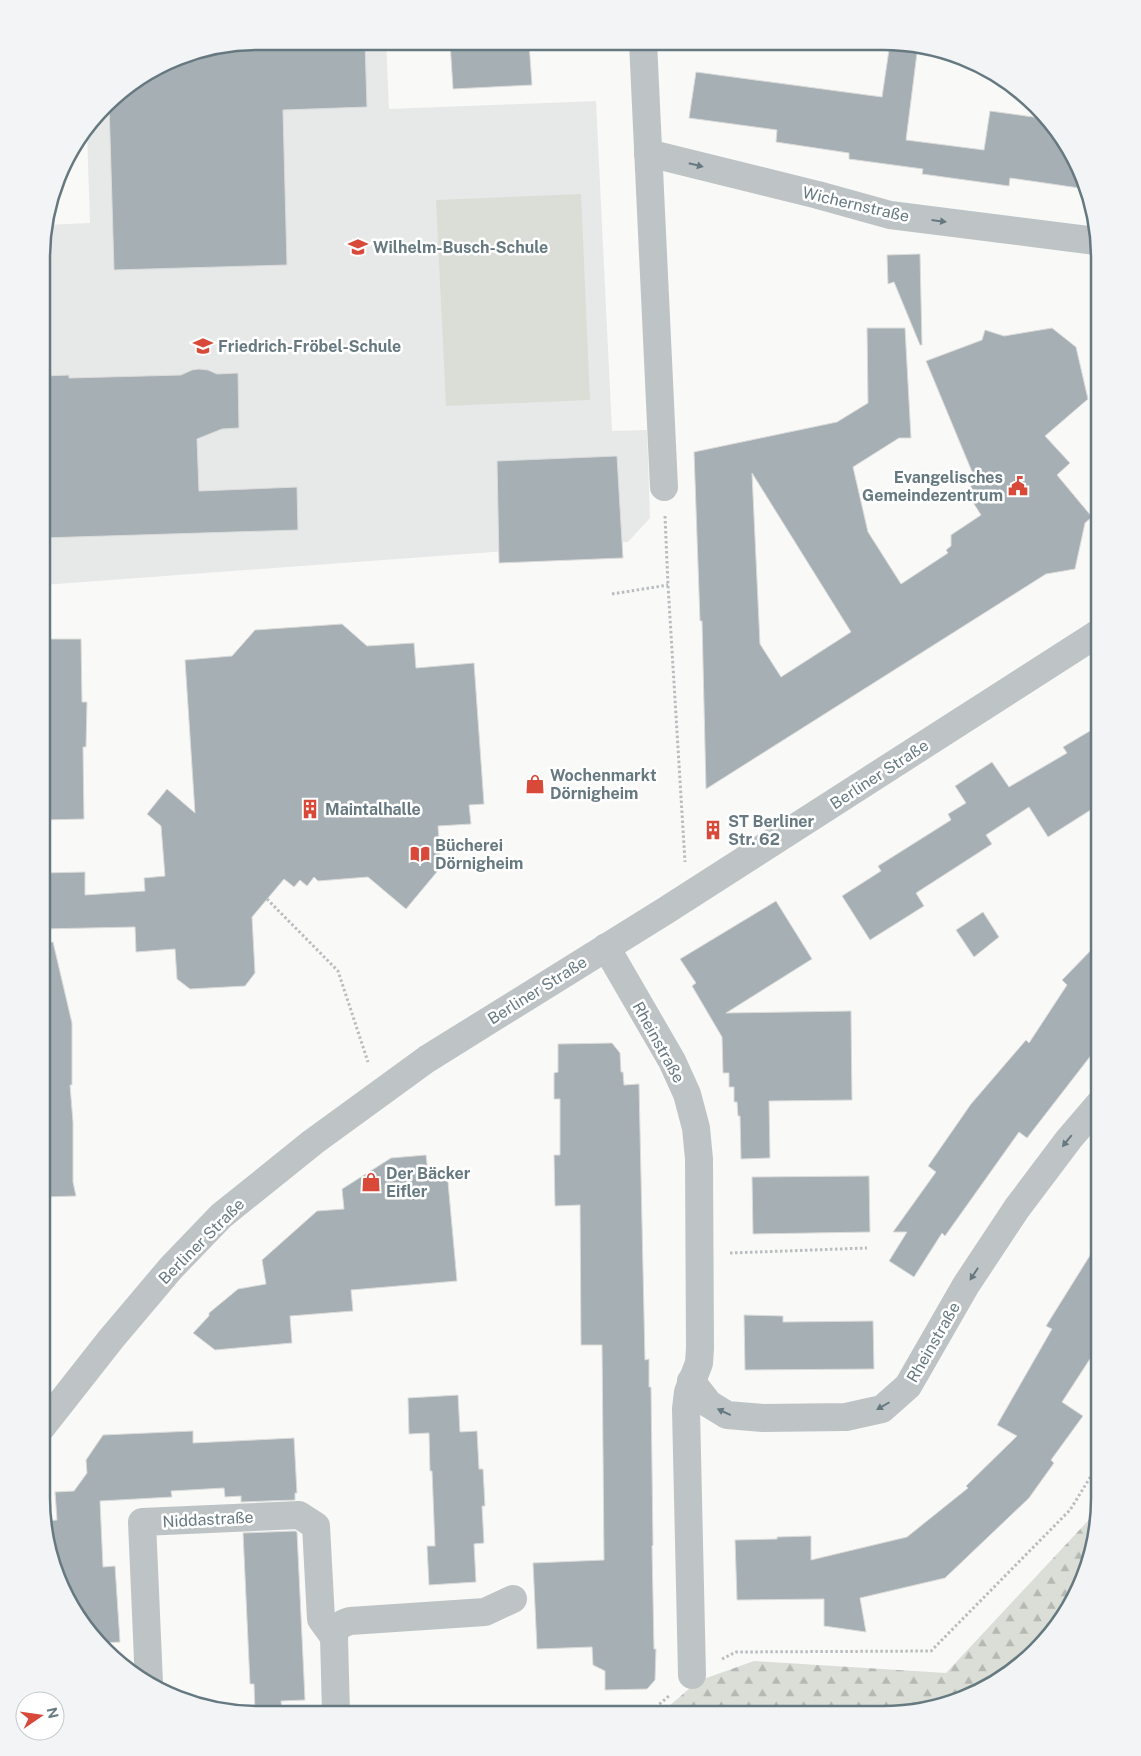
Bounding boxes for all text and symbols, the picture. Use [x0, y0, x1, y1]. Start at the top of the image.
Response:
one-way arrow [688, 161, 703, 169]
street label: Wichernstraße [801, 183, 911, 226]
one-way arrow [931, 217, 947, 225]
school or university icon: Wilhelm-Busch-Schule [347, 236, 369, 258]
place label: Wilhelm-Busch-Schule [373, 238, 548, 257]
school or university icon: Friedrich-Fröbel-Schule [192, 335, 214, 357]
place label: Friedrich-Fröbel-Schule [218, 337, 401, 356]
place label: Evangelisches Gemeindezentrum [862, 468, 1003, 505]
public building icon: Evangelisches Gemeindezentrum [1007, 475, 1029, 497]
street label: Berliner Straße [827, 736, 932, 813]
place label: Wochenmarkt Dörnigheim [550, 766, 657, 803]
shop icon: Wochenmarkt Dörnigheim [524, 773, 546, 795]
building icon: Maintalhalle [299, 798, 321, 820]
place label: Maintalhalle [325, 800, 421, 819]
place label: ST Berliner Str. 62 [728, 812, 815, 849]
building icon: ST Berliner Str. 62 [702, 819, 724, 841]
place label: Bücherei Dörnigheim [435, 836, 523, 873]
library icon: Bücherei Dörnigheim [409, 843, 431, 865]
street label: Berliner Straße [484, 952, 590, 1029]
street label: Rheinstraße [629, 998, 689, 1086]
one-way arrow [1062, 1134, 1073, 1147]
place label: Der Bäcker Eifler [386, 1164, 471, 1201]
shop icon: Der Bäcker Eifler [360, 1171, 382, 1193]
street label: Berliner Straße [155, 1195, 248, 1288]
one-way arrow [969, 1267, 978, 1280]
street label: Rheinstraße [903, 1299, 964, 1386]
one-way arrow [876, 1402, 891, 1410]
one-way arrow [716, 1408, 731, 1416]
street label: Niddastraße [162, 1508, 254, 1531]
north arrow [15, 1691, 65, 1741]
text: N [44, 1706, 62, 1720]

